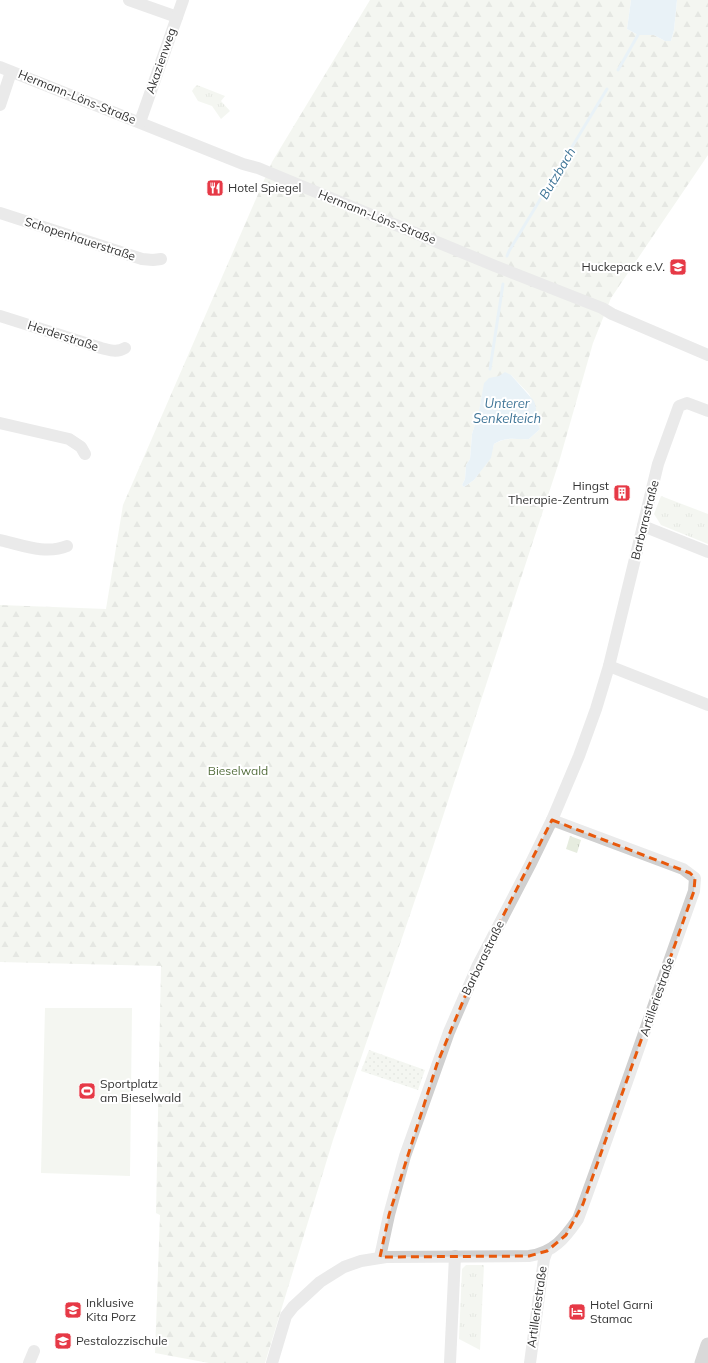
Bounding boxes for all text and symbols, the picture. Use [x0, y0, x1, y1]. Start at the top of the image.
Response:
street label: Akazienweg [142, 26, 179, 96]
street label: Hermann-Löns-Straße [16, 66, 138, 127]
water label: Butzbach [535, 144, 579, 202]
restaurant icon: Hotel Spiegel [205, 178, 225, 198]
place label: Hotel Spiegel [228, 180, 301, 195]
street label: Hermann-Löns-Straße [316, 186, 438, 247]
street label: Schopenhauerstraße [23, 214, 138, 264]
school or university icon: Huckepack e.V. [668, 257, 688, 277]
place label: Huckepack e.V. [582, 259, 665, 274]
street label: Herderstraße [26, 317, 101, 354]
water label: Unterer Senkelteich [473, 395, 541, 426]
place label: Hingst Therapie-Zentrum [508, 478, 609, 507]
street label: Barbarastraße [627, 479, 662, 561]
building icon: Hingst Therapie-Zentrum [612, 483, 632, 503]
park label: Bieselwald [208, 763, 268, 778]
street label: Barbarastraße [458, 918, 507, 998]
street label: Artilleriestraße [636, 956, 677, 1038]
place label: Sportplatz am Bieselwald [100, 1076, 181, 1105]
sports icon: Sportplatz am Bieselwald [77, 1081, 97, 1101]
street label: Artilleriestraße [523, 1265, 550, 1349]
place label: Inklusive Kita Porz [86, 1295, 136, 1324]
place label: Hotel Garni Stamac [590, 1297, 653, 1326]
school or university icon: Inklusive Kita Porz [63, 1300, 83, 1320]
hotel icon: Hotel Garni Stamac [567, 1302, 587, 1322]
school or university icon: Pestalozzischule [53, 1331, 73, 1351]
place label: Pestalozzischule [76, 1333, 168, 1348]

